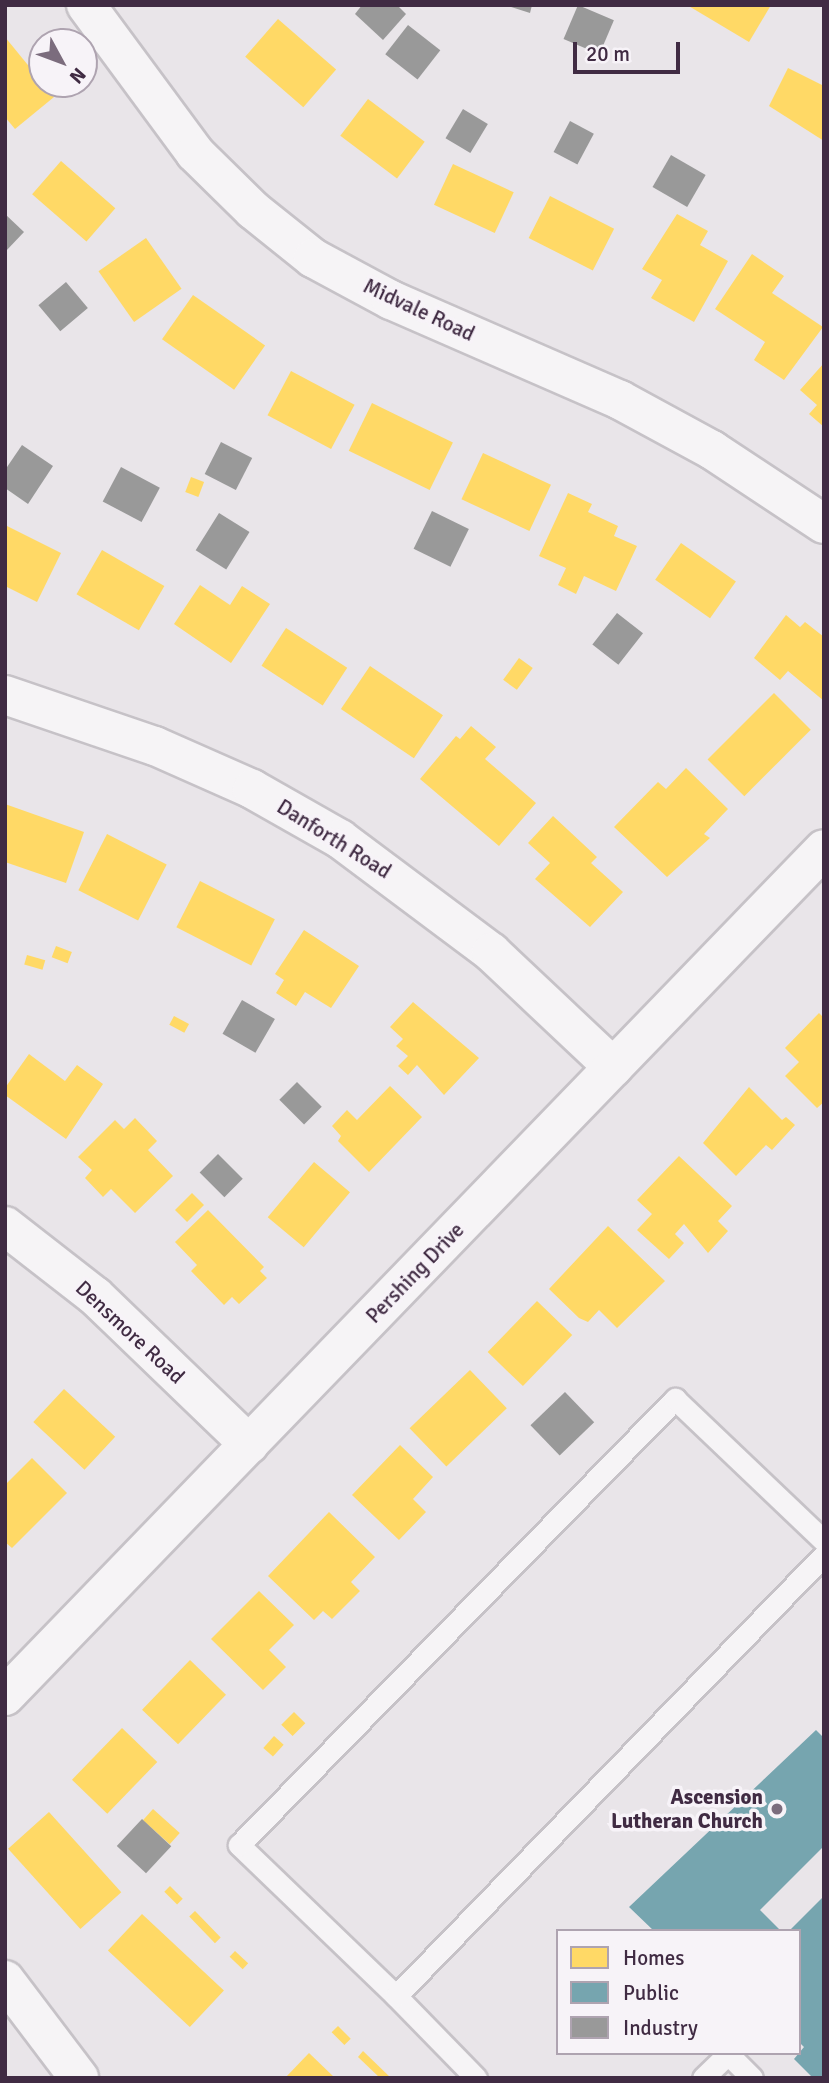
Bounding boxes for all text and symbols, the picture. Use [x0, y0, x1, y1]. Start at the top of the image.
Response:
north arrow [28, 28, 98, 98]
scale bar [577, 28, 684, 72]
text: 20 m [586, 41, 630, 67]
text: N [64, 63, 91, 88]
street label: Midvale Road [359, 273, 479, 347]
street label: Danforth Road [272, 794, 396, 884]
street label: Pershing Drive [361, 1217, 469, 1329]
street label: Densmore Road [70, 1275, 190, 1389]
place label: Ascension Lutheran Church [611, 1784, 763, 1834]
marker: Ascension Lutheran Church [769, 1801, 785, 1817]
legend [556, 1929, 801, 2055]
text: Homes [623, 1945, 685, 1971]
text: Public [623, 1980, 679, 2006]
text: Industry [623, 2015, 698, 2041]

